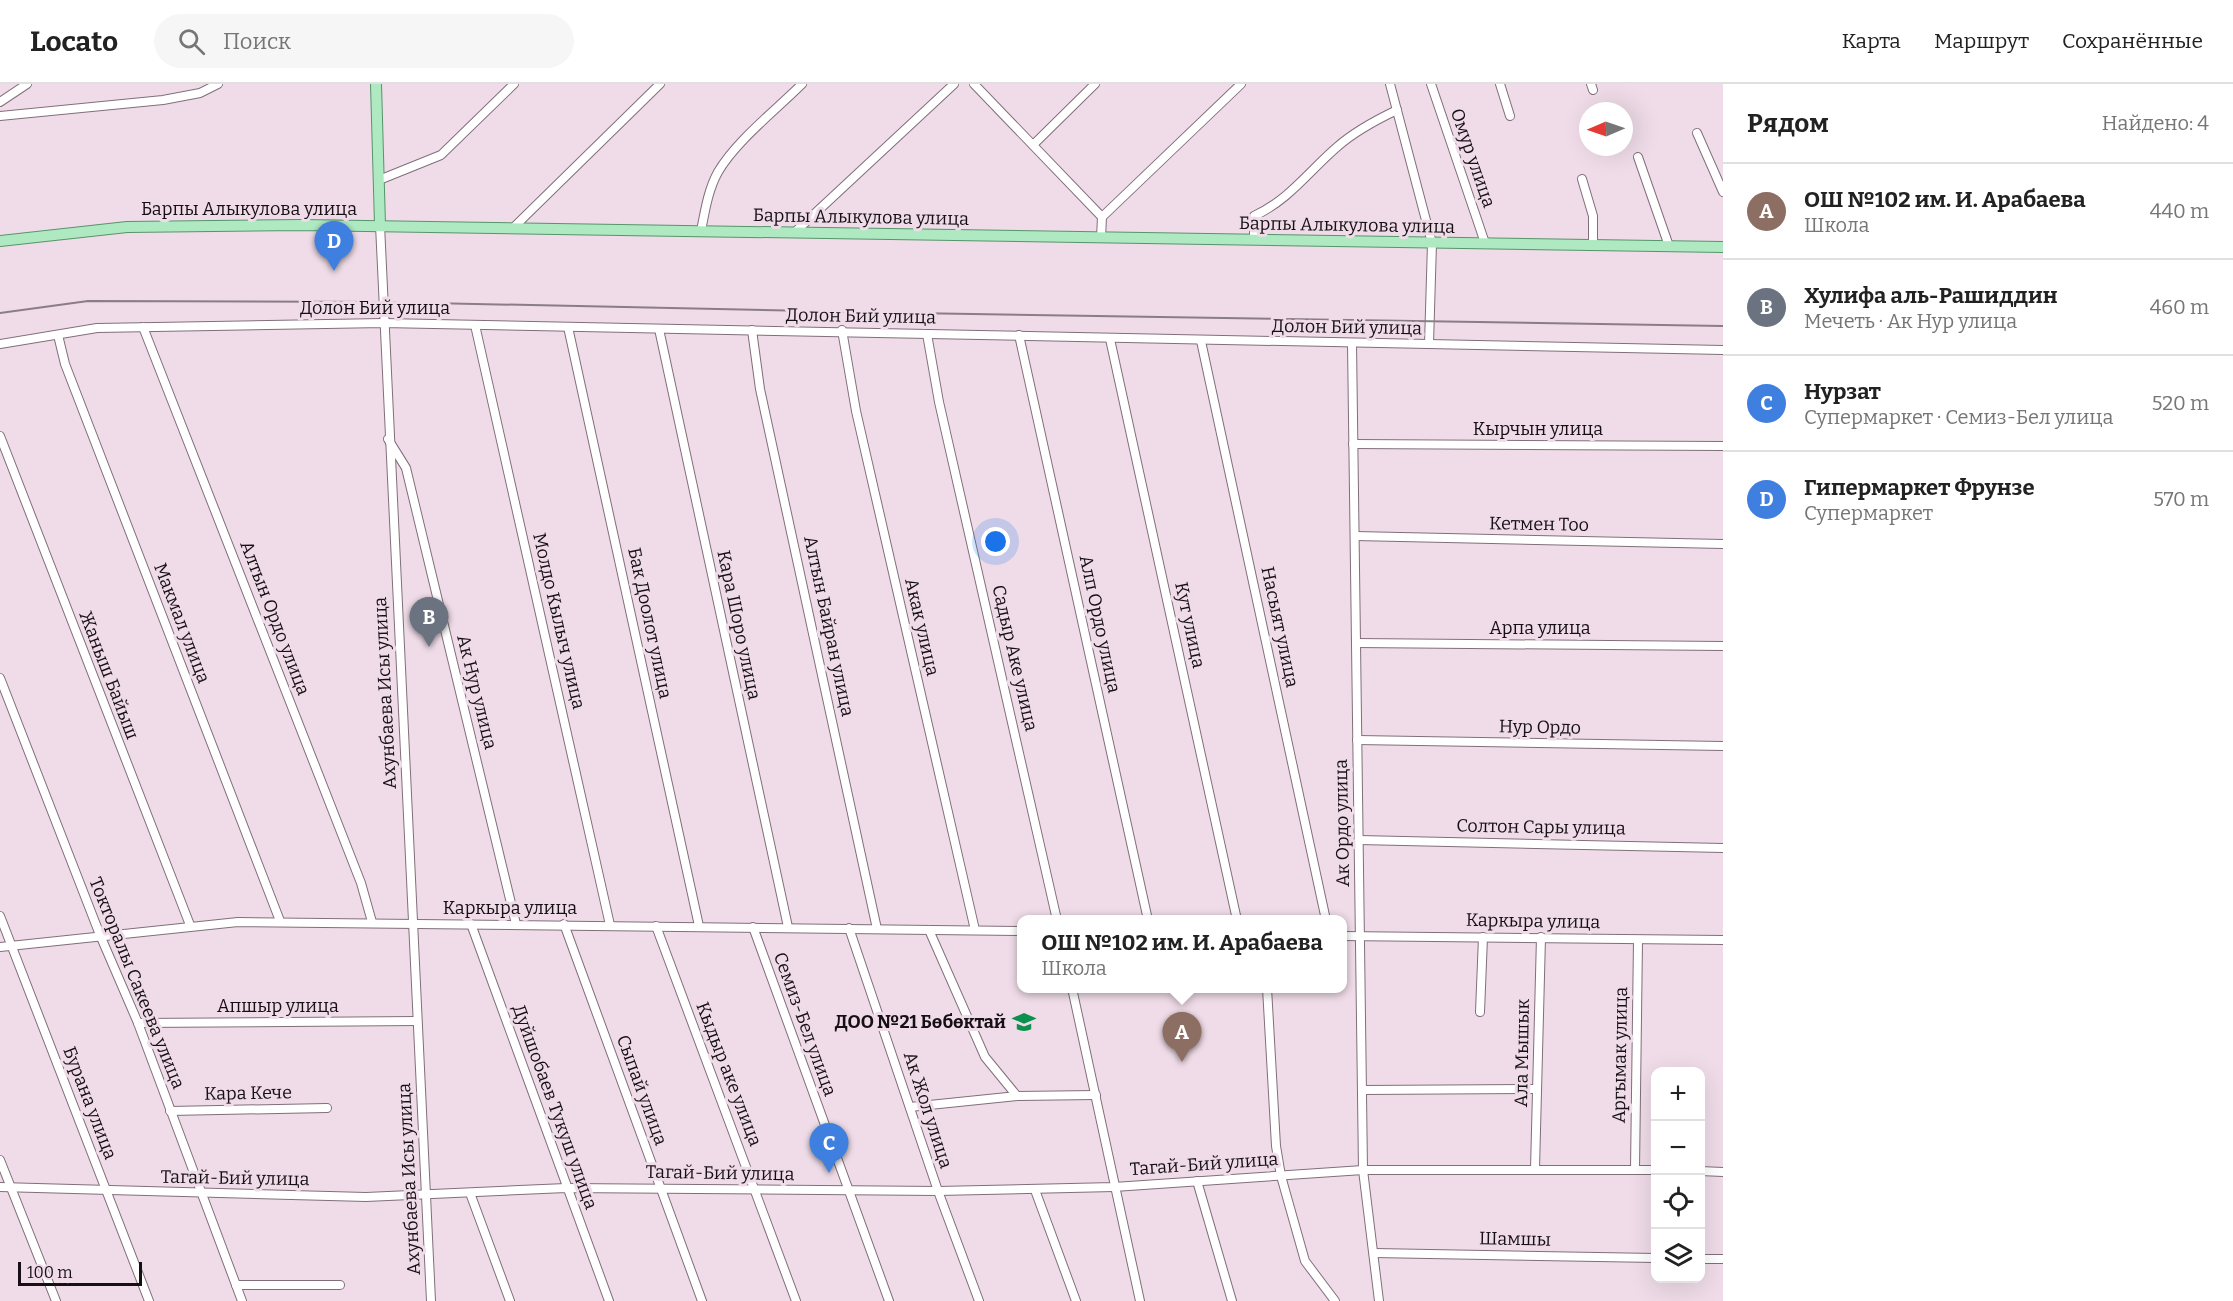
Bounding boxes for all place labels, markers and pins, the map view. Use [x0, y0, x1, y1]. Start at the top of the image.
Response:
pin: D [314, 222, 354, 271]
pin: B [410, 598, 448, 647]
school or university icon: ДОО №21 Бөбөктай [1011, 1009, 1037, 1035]
place label: ДОО №21 Бөбөктай [835, 1011, 1006, 1033]
pin: A [1162, 1012, 1202, 1062]
pin: C [810, 1124, 848, 1173]

